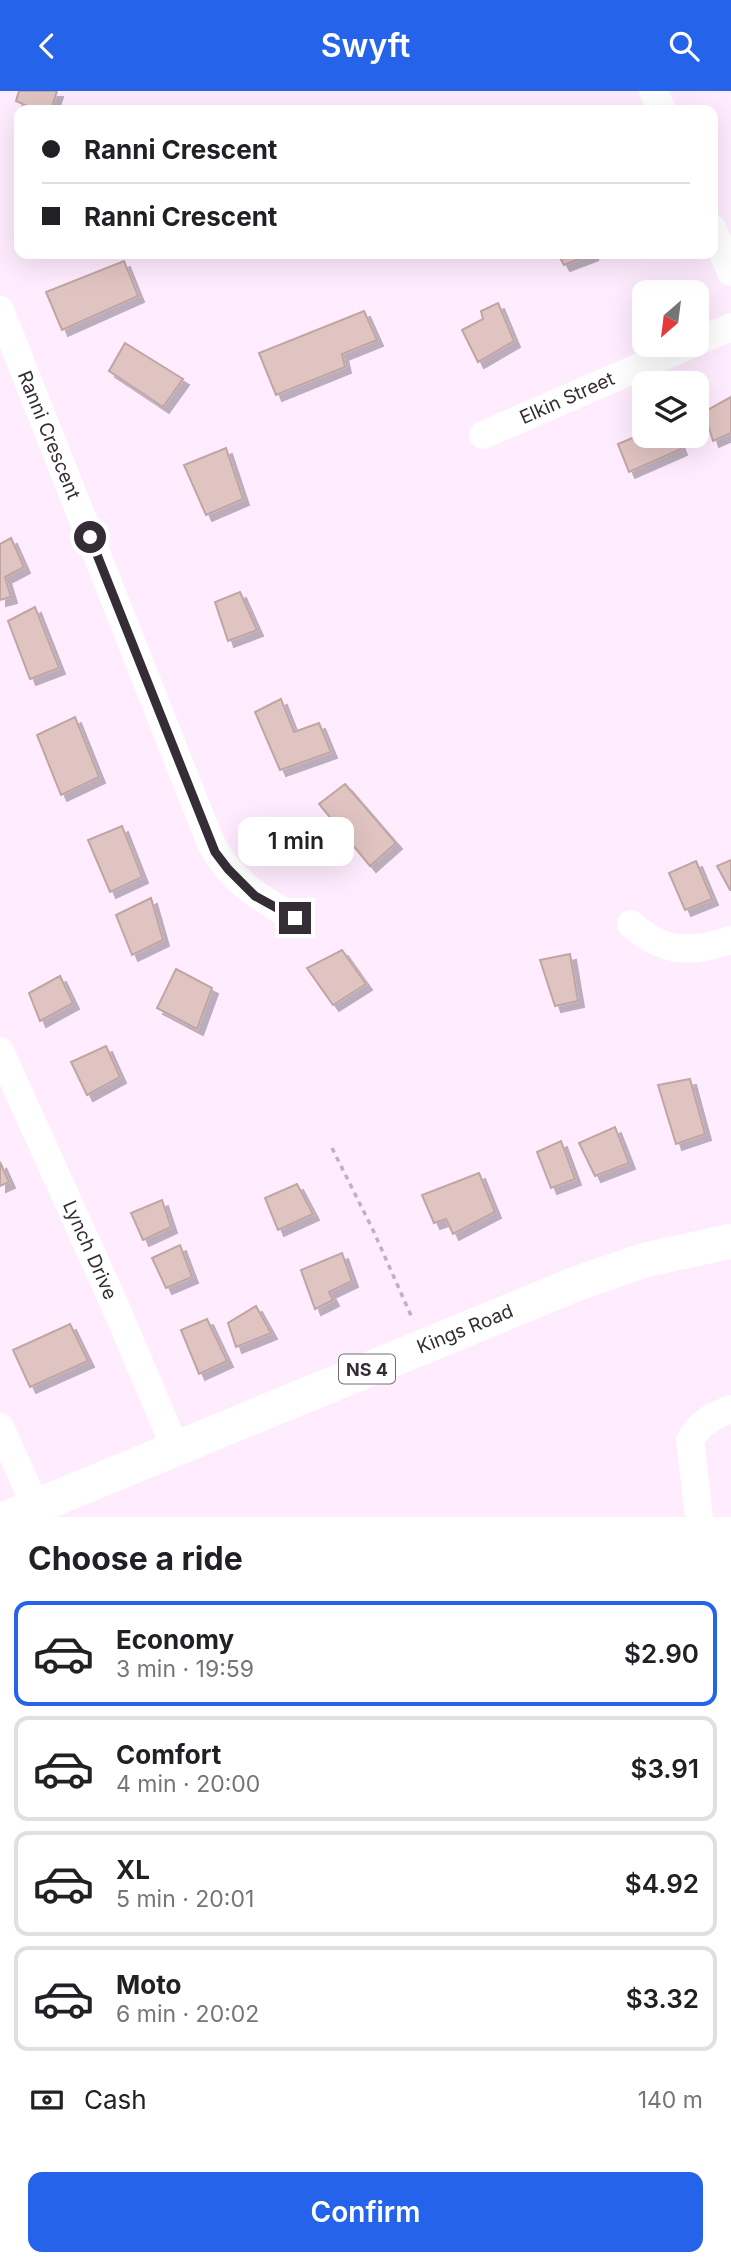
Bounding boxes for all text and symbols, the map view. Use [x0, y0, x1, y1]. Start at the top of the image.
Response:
text: Swyft [321, 26, 410, 65]
icon: back [28, 27, 66, 65]
icon: search [665, 27, 703, 65]
text: Ranni Crescent [84, 134, 277, 165]
text: Ranni Crescent [84, 201, 277, 232]
north arrow [632, 280, 709, 357]
map controls [632, 280, 709, 448]
street label: Ranni Crescent [13, 367, 85, 503]
street label: Elkin Street [516, 367, 618, 429]
button: layers [632, 371, 709, 448]
route start [74, 521, 106, 553]
callout: 1 min [237, 817, 353, 865]
text: 1 min [268, 827, 324, 855]
route end [279, 902, 311, 934]
street label: Lynch Drive [58, 1197, 122, 1303]
street label: Kings Road [414, 1299, 516, 1359]
road number: NS 4 [339, 1355, 395, 1384]
text: Choose a ride [28, 1539, 243, 1578]
icon: car [32, 1622, 95, 1685]
text: Economy [116, 1624, 234, 1655]
text: $2.90 [624, 1638, 699, 1669]
text: 3 min · 19:59 [116, 1655, 254, 1683]
icon: car [32, 1737, 95, 1800]
text: Comfort [116, 1739, 221, 1770]
text: $3.91 [630, 1753, 699, 1784]
text: 4 min · 20:00 [116, 1770, 260, 1798]
icon: car [32, 1852, 95, 1915]
text: XL [116, 1854, 150, 1885]
text: $4.92 [625, 1868, 699, 1899]
text: 5 min · 20:01 [116, 1885, 254, 1913]
icon: car [32, 1967, 95, 2030]
text: Moto [116, 1969, 181, 2000]
text: $3.32 [626, 1983, 699, 2014]
text: 6 min · 20:02 [116, 2000, 259, 2028]
icon: cash [28, 2081, 66, 2119]
text: Cash [84, 2084, 147, 2115]
text: 140 m [638, 2086, 703, 2114]
button: Confirm [28, 2172, 703, 2252]

